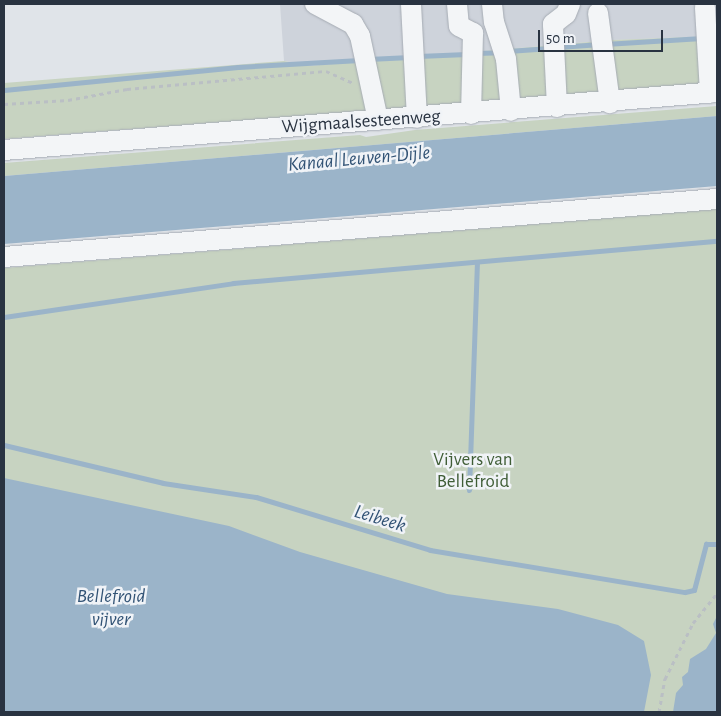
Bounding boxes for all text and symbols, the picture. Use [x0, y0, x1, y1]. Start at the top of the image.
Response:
scale bar [541, 20, 666, 52]
text: 50 m [546, 31, 575, 46]
street label: Wijgmaalsesteenweg [281, 105, 441, 139]
water label: Kanaal Leuven-Dijle [287, 141, 431, 177]
park label: Vijvers van Bellefroid [433, 449, 513, 493]
water label: Leibeek [351, 500, 409, 538]
water label: Bellefroid vijver [77, 585, 145, 632]

